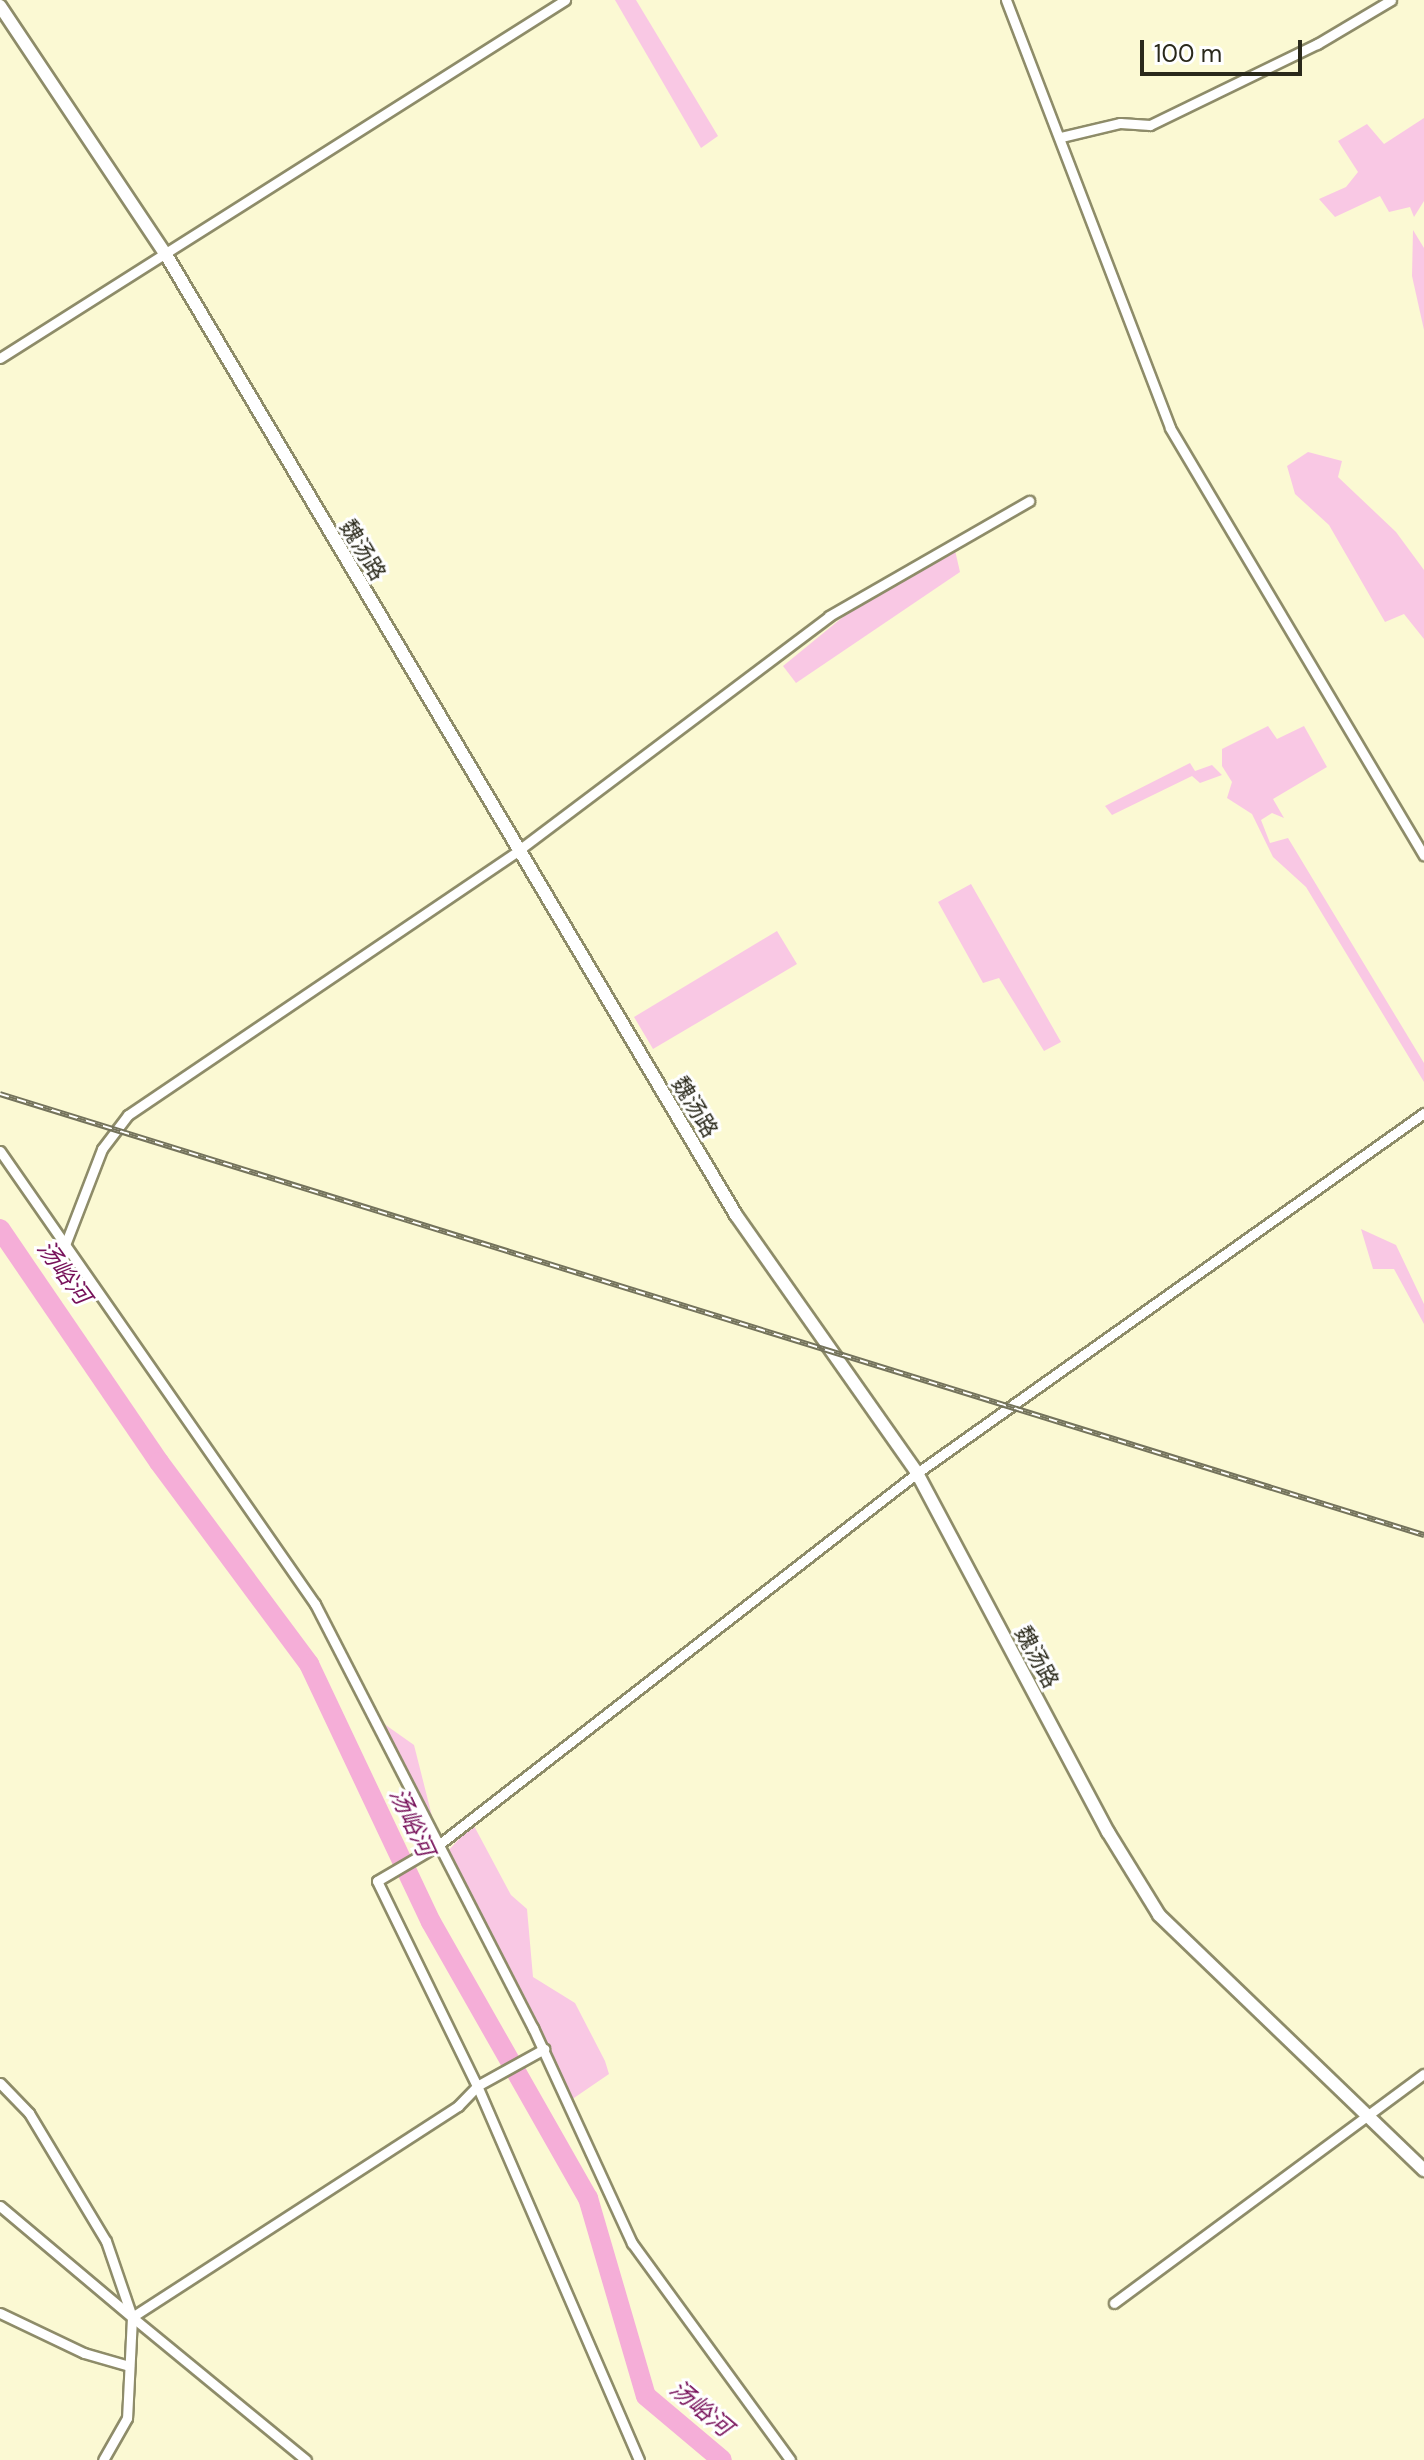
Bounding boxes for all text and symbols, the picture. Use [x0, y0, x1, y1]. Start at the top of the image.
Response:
scale bar [1144, 24, 1306, 74]
text: 100 m [1154, 38, 1222, 69]
street label: 魏汤路 [335, 515, 391, 585]
street label: 魏汤路 [667, 1072, 723, 1142]
water label: 汤峪河 [31, 1234, 97, 1310]
street label: 魏汤路 [1010, 1622, 1064, 1692]
water label: 汤峪河 [384, 1783, 440, 1861]
water label: 汤峪河 [664, 2374, 738, 2442]

